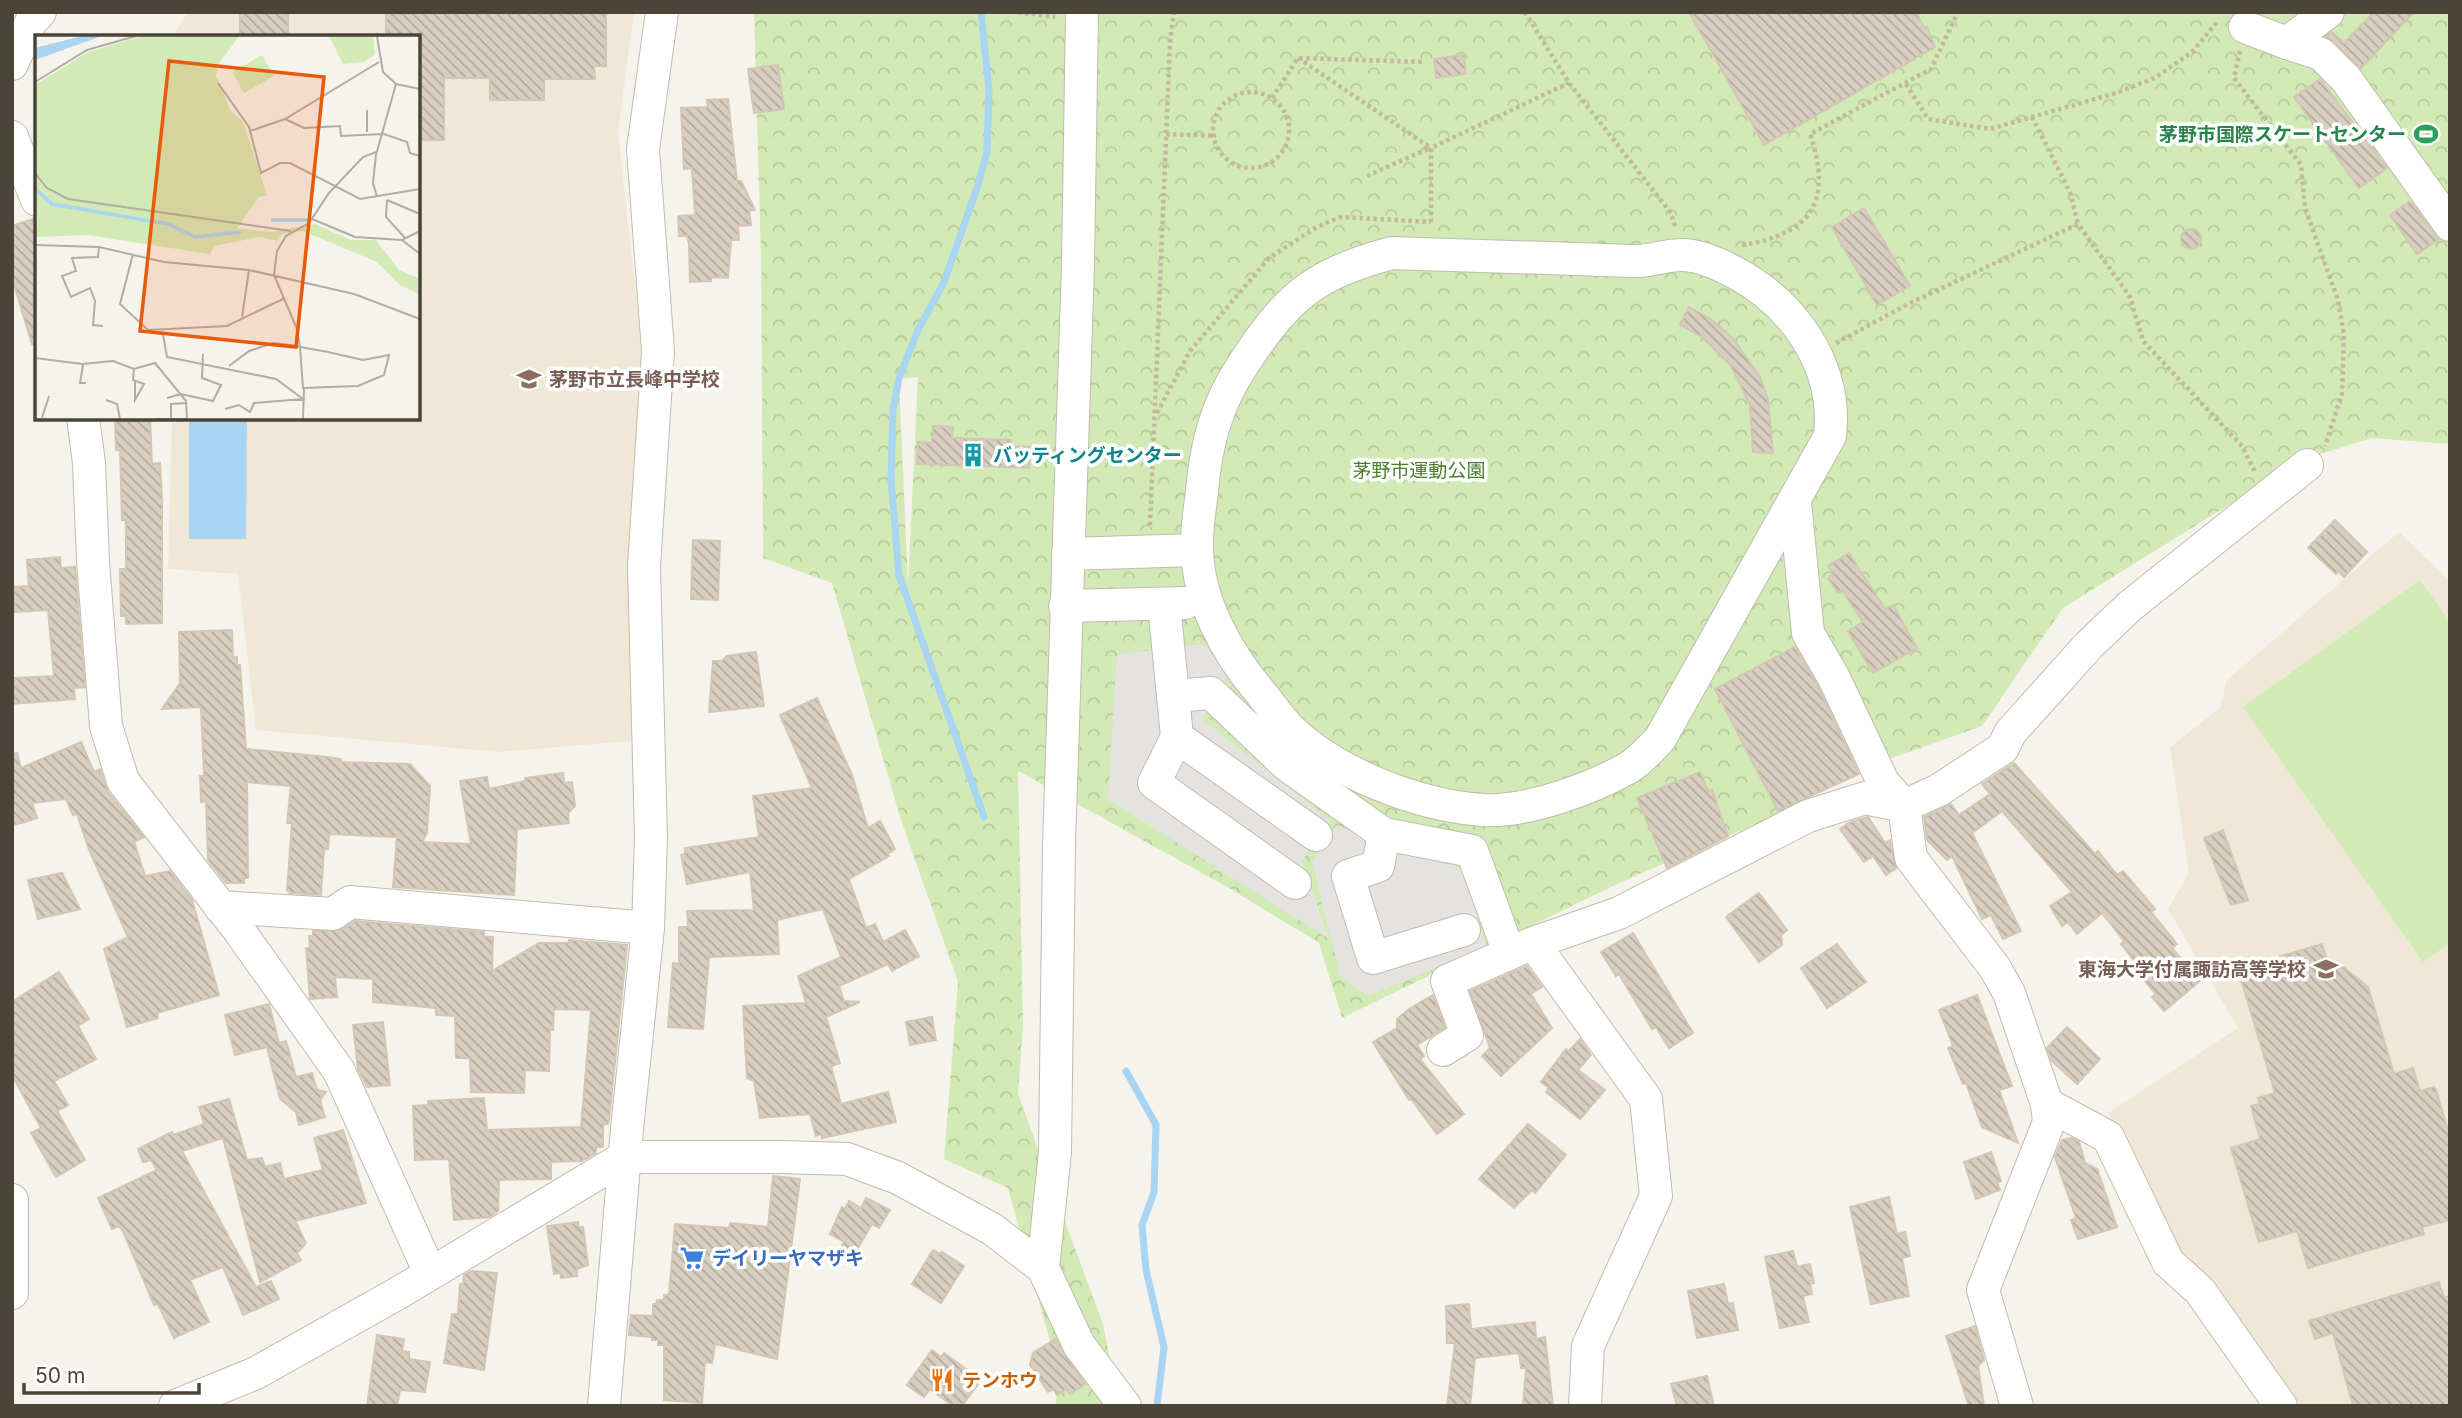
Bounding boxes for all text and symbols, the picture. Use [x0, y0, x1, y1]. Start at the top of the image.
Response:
inset map [35, 35, 420, 420]
sports icon: 茅野市国際スケートセンター [2412, 120, 2440, 148]
place label: 茅野市国際スケートセンター [2159, 123, 2406, 146]
school or university icon: 茅野市立長峰中学校 [515, 365, 543, 393]
place label: 茅野市立長峰中学校 [549, 368, 720, 391]
building icon: バッティングセンター [959, 441, 987, 469]
place label: バッティングセンター [993, 444, 1182, 467]
park label: 茅野市運動公園 [1352, 459, 1486, 482]
school or university icon: 東海大学付属諏訪高等学校 [2312, 955, 2340, 983]
place label: 東海大学付属諏訪高等学校 [2078, 958, 2306, 981]
supermarket icon: デイリーヤマザキ [678, 1244, 706, 1272]
place label: デイリーヤマザキ [712, 1247, 864, 1270]
scale bar [24, 1352, 200, 1396]
text: 50 m [35, 1363, 85, 1388]
restaurant icon: テンホウ [928, 1366, 956, 1394]
place label: テンホウ [962, 1369, 1038, 1392]

